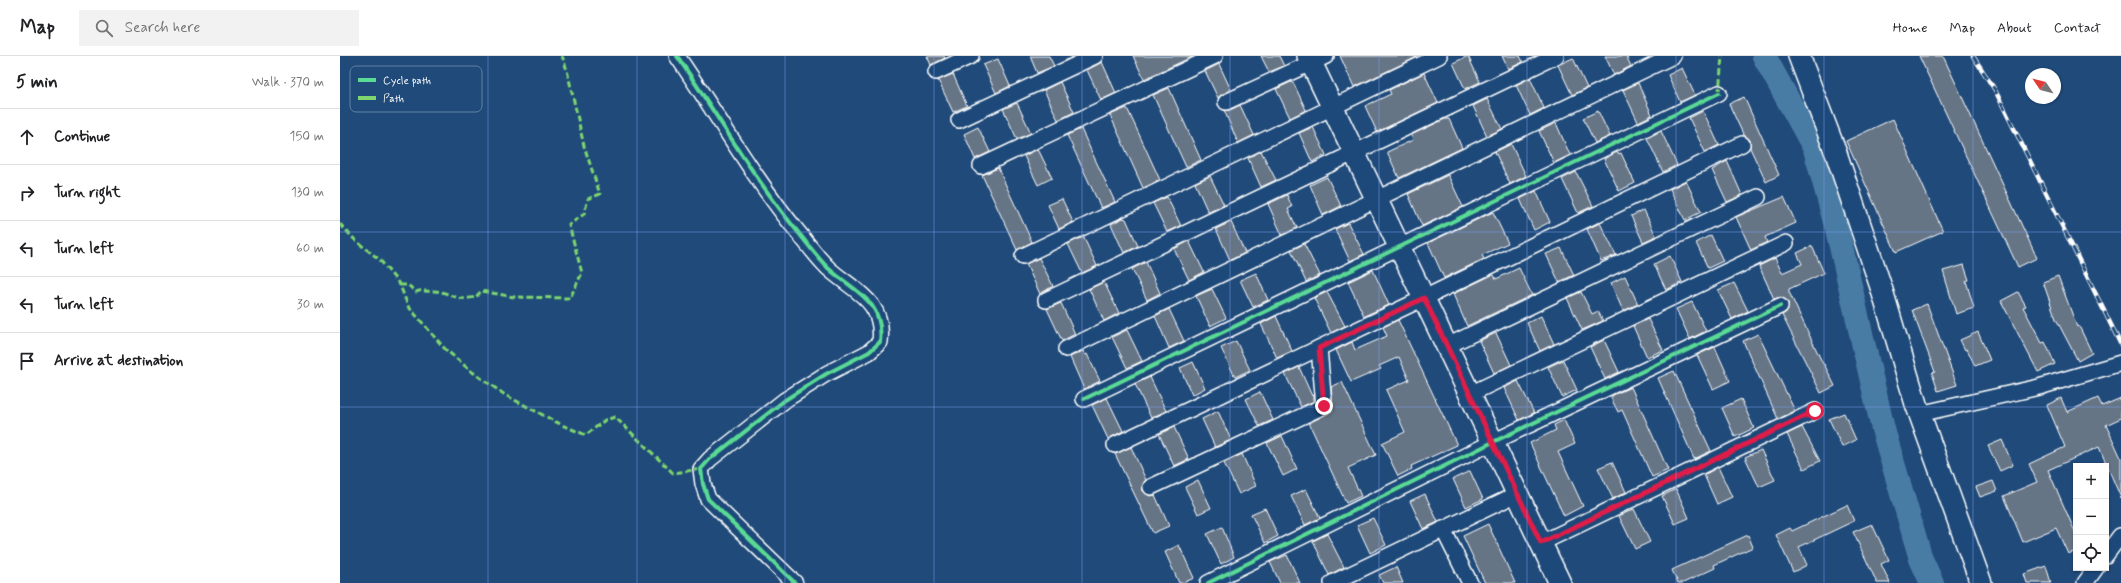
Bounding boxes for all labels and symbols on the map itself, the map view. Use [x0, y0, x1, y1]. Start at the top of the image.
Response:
legend [350, 66, 482, 112]
north arrow [2025, 68, 2061, 104]
text: Cycle path [383, 74, 431, 88]
text: Path [383, 92, 404, 106]
route end [1315, 397, 1333, 415]
route start [1806, 402, 1824, 420]

